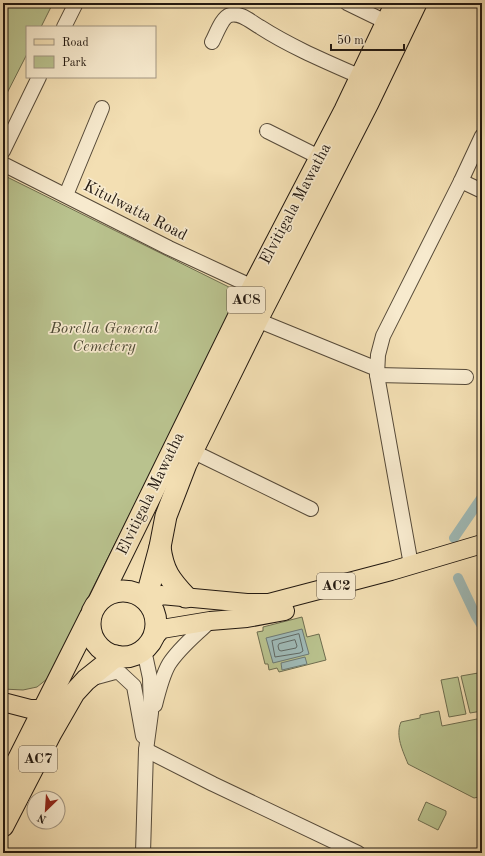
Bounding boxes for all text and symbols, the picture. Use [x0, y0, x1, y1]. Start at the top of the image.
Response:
legend [26, 26, 156, 78]
scale bar [331, 26, 404, 52]
text: 50 m [337, 34, 364, 47]
text: Road [62, 37, 89, 49]
text: Park [62, 57, 87, 69]
street label: Elvitigala Mawatha [257, 141, 335, 267]
street label: Kitulwatta Road [81, 178, 189, 244]
road number: AC8 [227, 287, 265, 313]
park label: Borella General Cemetery [49, 321, 159, 355]
street label: Elvitigala Mawatha [114, 430, 188, 558]
road number: AC2 [317, 573, 355, 599]
road number: AC7 [19, 746, 57, 772]
north arrow [26, 790, 66, 830]
text: N [36, 811, 49, 824]

